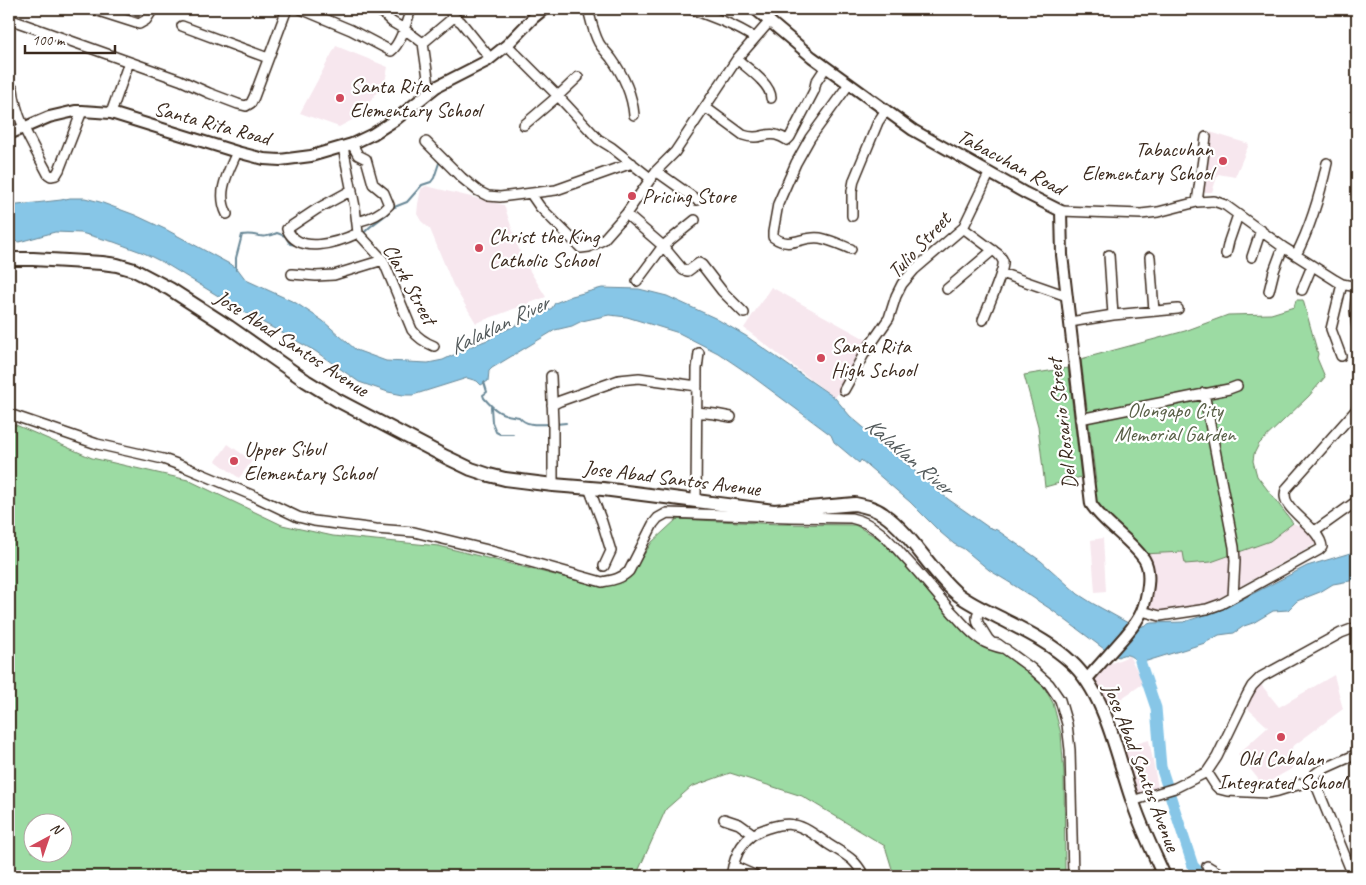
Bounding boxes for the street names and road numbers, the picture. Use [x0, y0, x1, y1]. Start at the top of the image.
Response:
street label: Santa Rita Road [151, 95, 277, 152]
street label: Tabacuhan Road [953, 123, 1073, 203]
street label: Tulio Street [882, 205, 958, 283]
street label: Clark Street [377, 239, 444, 332]
street label: Jose Abad Santos Avenue [210, 283, 375, 403]
street label: Del Rosario Street [1041, 354, 1083, 491]
street label: Jose Abad Santos Avenue [581, 454, 763, 502]
street label: Jose Abad Santos Avenue [1098, 678, 1186, 856]

